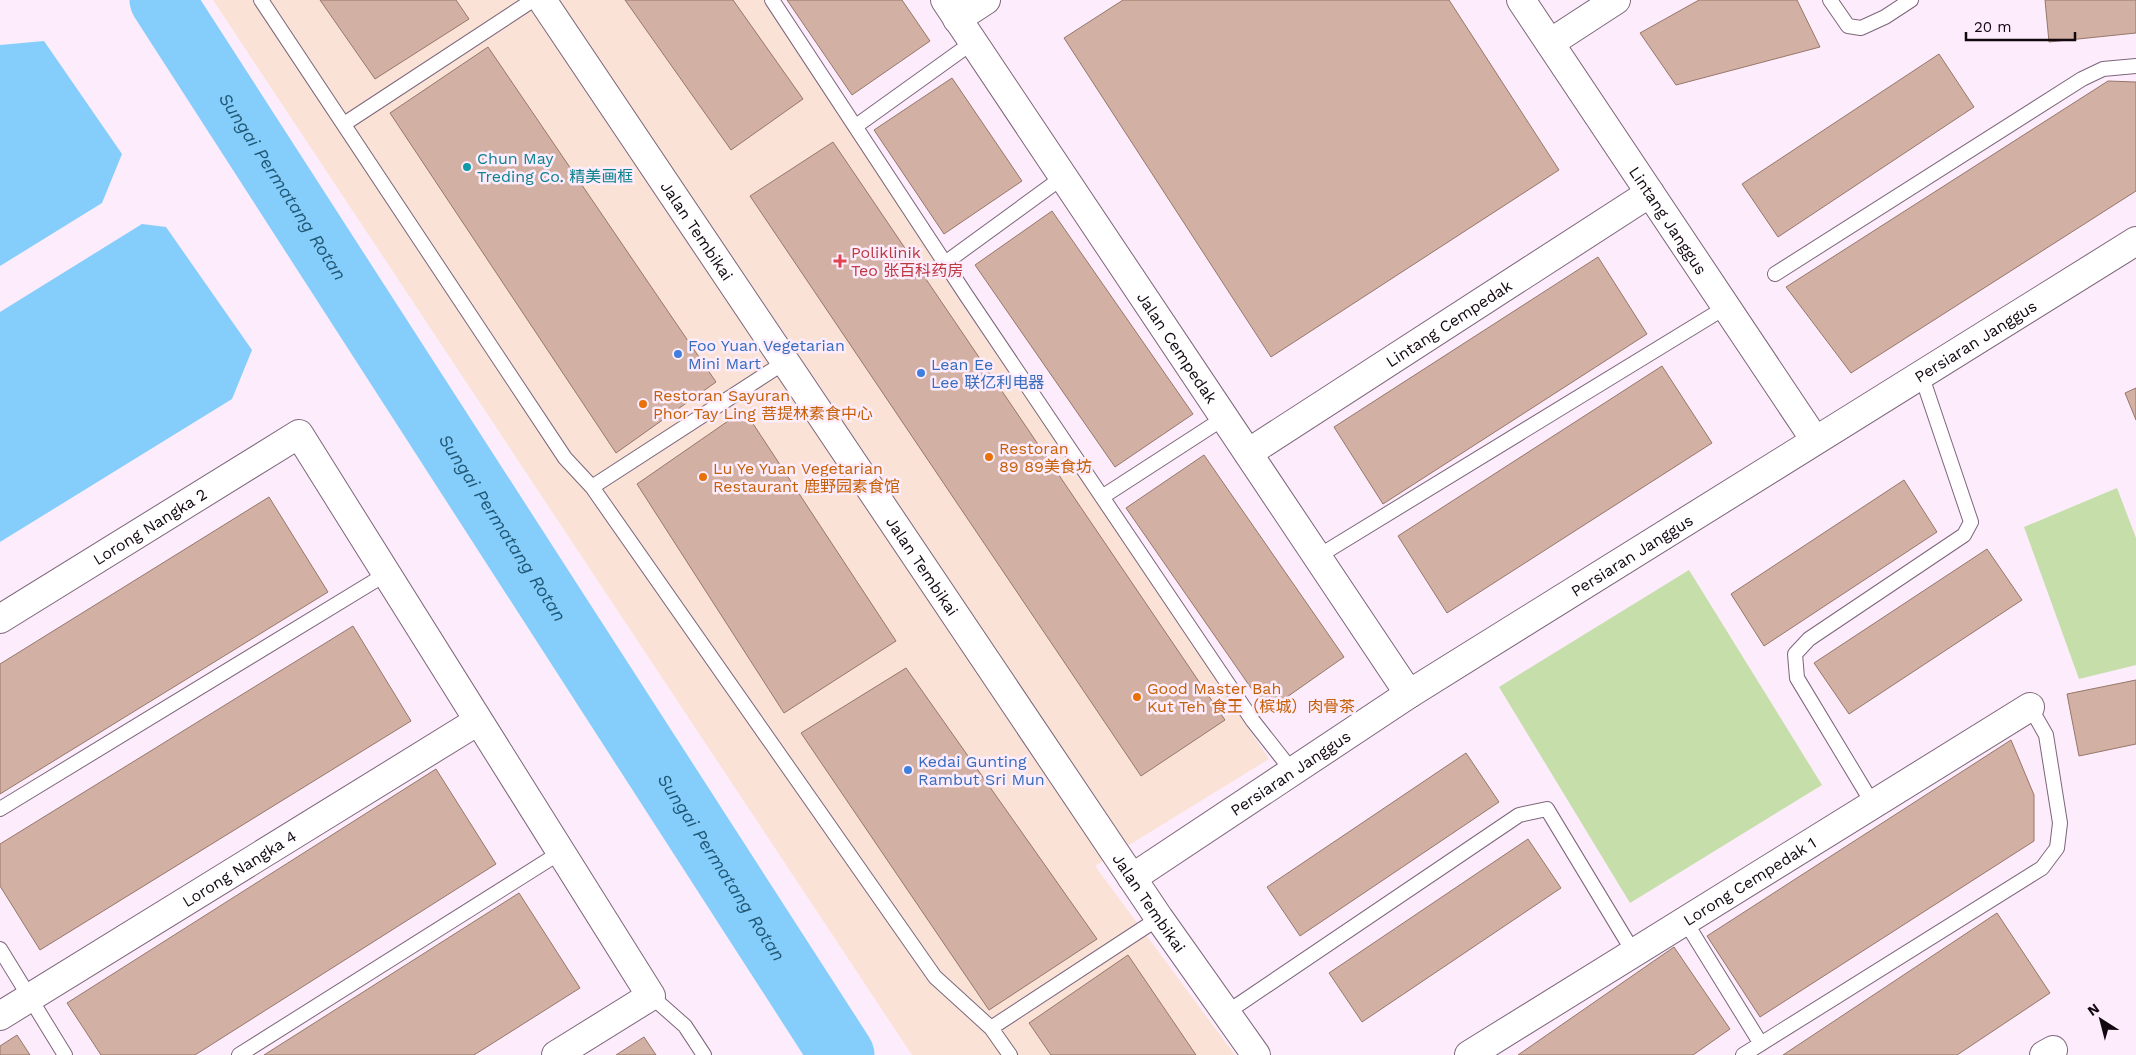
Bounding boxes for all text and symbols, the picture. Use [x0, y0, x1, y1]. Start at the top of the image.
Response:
scale bar [1966, 10, 2075, 42]
text: 20 m [1974, 18, 2012, 36]
water label: Sungai Permatang Rotan [215, 89, 351, 284]
place label: Chun May Treding Co. 精美画框 [477, 149, 633, 186]
marker: Chun May Treding Co. 精美画框 [461, 161, 473, 173]
street label: Lintang Janggus [1625, 163, 1711, 278]
street label: Jalan Tembikai [657, 178, 737, 284]
place label: Poliklinik Teo 张百科药房 [851, 243, 963, 280]
marker: Poliklinik Teo 张百科药房 [833, 254, 847, 268]
street label: Lintang Cempedak [1382, 276, 1516, 371]
street label: Jalan Cempedak [1133, 288, 1221, 407]
street label: Persiaran Janggus [1911, 296, 2040, 387]
place label: Foo Yuan Vegetarian Mini Mart [688, 336, 845, 373]
marker: Foo Yuan Vegetarian Mini Mart [672, 348, 684, 360]
place label: Lean Ee Lee 联亿利电器 [931, 355, 1044, 392]
marker: Lean Ee Lee 联亿利电器 [915, 367, 927, 379]
place label: Restoran Sayuran Phor Tay Ling 菩提林素食中心 [653, 386, 873, 423]
marker: Restoran Sayuran Phor Tay Ling 菩提林素食中心 [637, 398, 649, 410]
water label: Sungai Permatang Rotan [435, 430, 571, 625]
place label: Restoran 89 89美食坊 [999, 439, 1092, 476]
marker: Restoran 89 89美食坊 [983, 451, 995, 463]
place label: Lu Ye Yuan Vegetarian Restaurant 鹿野园素食馆 [713, 459, 900, 496]
marker: Lu Ye Yuan Vegetarian Restaurant 鹿野园素食馆 [697, 471, 709, 483]
street label: Lorong Nangka 2 [90, 484, 210, 569]
street label: Persiaran Janggus [1567, 510, 1697, 601]
street label: Jalan Tembikai [882, 513, 962, 620]
place label: Good Master Bah Kut Teh 食王（槟城）肉骨茶 [1147, 679, 1355, 716]
marker: Good Master Bah Kut Teh 食王（槟城）肉骨茶 [1131, 691, 1143, 703]
street label: Persiaran Janggus [1227, 727, 1354, 820]
place label: Kedai Gunting Rambut Sri Mun [918, 752, 1045, 789]
marker: Kedai Gunting Rambut Sri Mun [902, 764, 914, 776]
water label: Sungai Permatang Rotan [653, 770, 790, 965]
street label: Lorong Nangka 4 [179, 826, 300, 911]
street label: Lorong Cempedak 1 [1680, 833, 1820, 930]
street label: Jalan Tembikai [1108, 850, 1189, 956]
north arrow [2076, 995, 2126, 1045]
text: N [2084, 1000, 2102, 1019]

